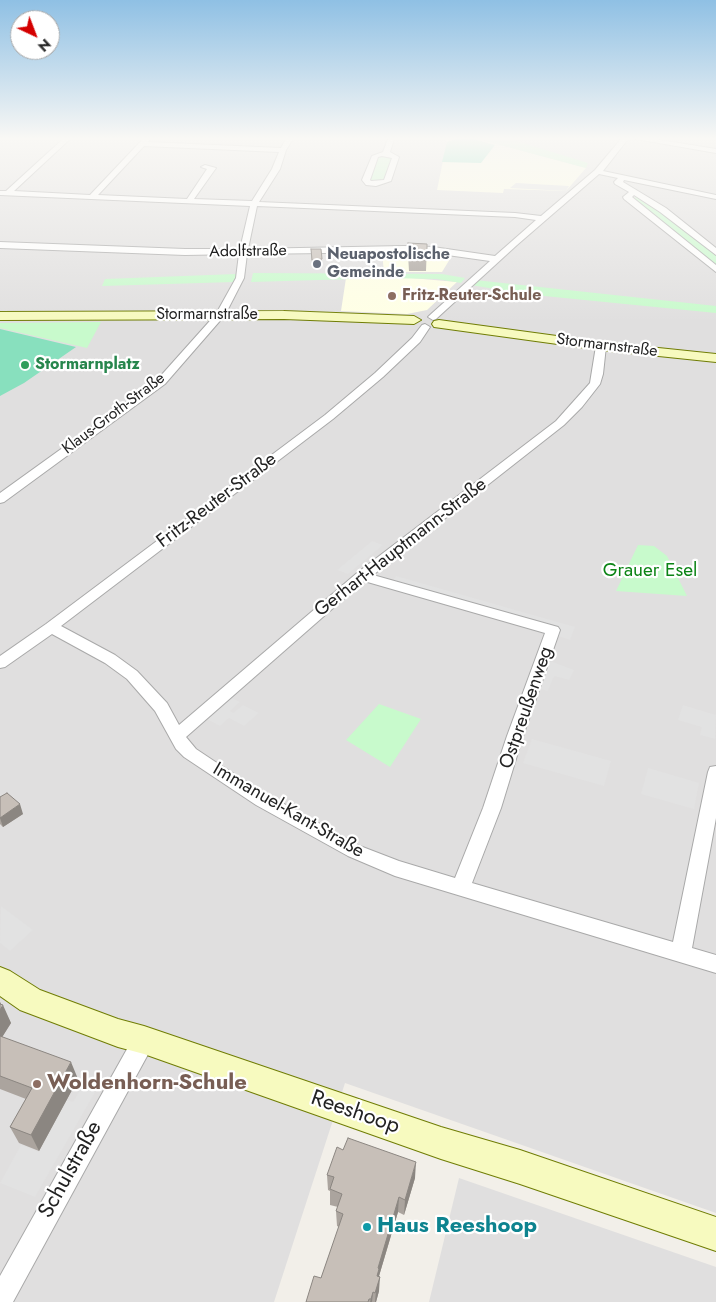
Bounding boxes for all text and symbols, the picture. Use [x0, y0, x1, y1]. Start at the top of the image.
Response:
north arrow [10, 10, 60, 60]
text: N [34, 34, 55, 56]
street label: Adolfstraße [209, 242, 287, 262]
place label: Neuapostolische Gemeinde [327, 245, 450, 283]
marker: Neuapostolische Gemeinde [311, 258, 323, 270]
place label: Fritz-Reuter-Schule [402, 286, 541, 306]
marker: Fritz-Reuter-Schule [386, 290, 398, 302]
street label: Stormarnstraße [156, 305, 258, 325]
street label: Stormarnstraße [555, 330, 659, 362]
place label: Stormarnplatz [35, 355, 140, 375]
marker: Stormarnplatz [19, 359, 31, 371]
street label: Klaus-Groth-Straße [59, 369, 169, 459]
street label: Fritz-Reuter-Straße [153, 448, 281, 554]
street label: Gerhart-Hauptmann-Straße [310, 474, 492, 622]
park label: Grauer Esel [603, 560, 697, 582]
street label: Ostpreußenweg [495, 644, 559, 772]
street label: Immanuel-Kant-Straße [208, 758, 368, 864]
place label: Woldenhorn-Schule [47, 1071, 247, 1097]
marker: Woldenhorn-Schule [31, 1078, 43, 1090]
street label: Reeshoop [307, 1086, 403, 1140]
street label: Schulstraße [34, 1117, 108, 1223]
place label: Haus Reeshoop [377, 1214, 537, 1240]
marker: Haus Reeshoop [361, 1221, 373, 1233]

